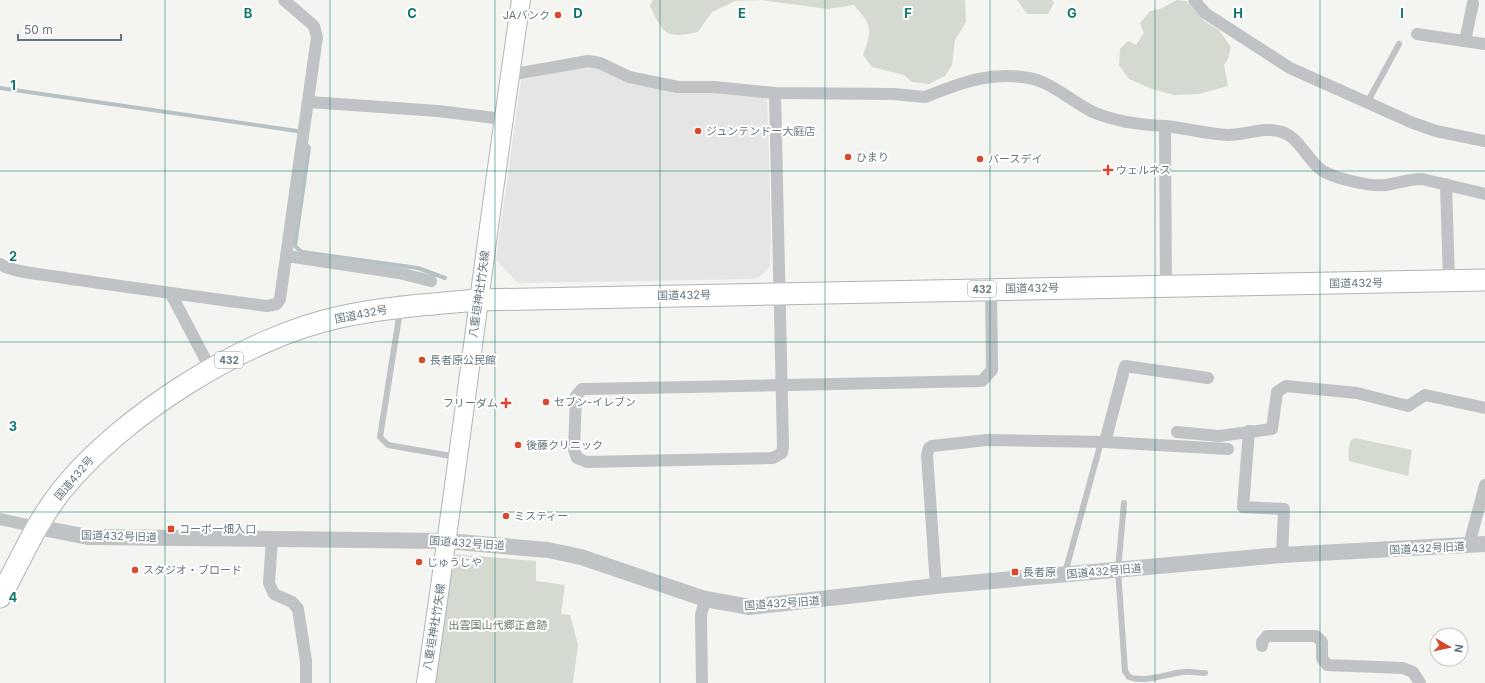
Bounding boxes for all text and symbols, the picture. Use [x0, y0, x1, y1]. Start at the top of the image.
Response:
text: B [244, 5, 253, 21]
text: C [407, 5, 417, 21]
text: D [573, 5, 583, 21]
text: E [738, 5, 746, 21]
text: F [904, 5, 912, 21]
text: G [1067, 5, 1077, 21]
text: H [1233, 5, 1243, 21]
text: I [1400, 5, 1404, 21]
place label: JAバンク [503, 8, 550, 22]
marker: JAバンク [553, 10, 563, 20]
scale bar [18, 16, 121, 42]
text: 50 m [24, 22, 53, 37]
text: 1 [10, 77, 16, 93]
place label: ジュンテンドー大庭店 [706, 124, 815, 138]
marker: ジュンテンドー大庭店 [693, 126, 703, 136]
place label: ひまり [856, 150, 889, 164]
marker: ひまり [843, 152, 853, 162]
place label: バースデイ [988, 152, 1042, 166]
marker: バースデイ [975, 154, 985, 164]
place label: ウェルネス [1116, 163, 1171, 177]
marker: ウェルネス [1103, 165, 1113, 175]
text: 2 [9, 248, 17, 264]
street label: 八重垣神社竹矢線 [466, 249, 492, 339]
street label: 国道432号 [1329, 276, 1383, 290]
road number: 432 [968, 281, 996, 297]
street label: 国道432号 [1005, 281, 1059, 295]
street label: 国道432号 [657, 288, 711, 302]
street label: 国道432号 [333, 302, 389, 326]
road number: 432 [215, 352, 243, 368]
place label: 長者原公民館 [430, 353, 496, 367]
marker: 長者原公民館 [417, 355, 427, 365]
place label: セブン-イレブン [554, 395, 636, 409]
place label: フリーダム [443, 396, 498, 410]
marker: セブン-イレブン [541, 397, 551, 407]
marker: フリーダム [501, 398, 511, 408]
text: 3 [9, 418, 17, 434]
place label: 後藤クリニック [526, 438, 603, 452]
marker: 後藤クリニック [513, 440, 523, 450]
street label: 国道432号 [51, 453, 97, 503]
place label: ミスティー [514, 509, 568, 523]
marker: ミスティー [501, 511, 511, 521]
place label: コーポ一畑入口 [179, 522, 256, 536]
marker: コーポ一畑入口 [166, 524, 176, 534]
street label: 国道432号旧道 [81, 528, 157, 544]
street label: 国道432号旧道 [429, 533, 505, 553]
street label: 国道432号旧道 [1389, 539, 1465, 557]
place label: じゅうじや [427, 555, 482, 569]
marker: じゅうじや [414, 557, 424, 567]
street label: 国道432号旧道 [1066, 561, 1142, 581]
place label: スタジオ・ブロード [143, 563, 242, 577]
marker: スタジオ・ブロード [130, 565, 140, 575]
place label: 長者原 [1023, 565, 1056, 579]
marker: 長者原 [1010, 567, 1020, 577]
street label: 八重垣神社竹矢線 [420, 582, 448, 672]
text: 4 [9, 589, 18, 605]
street label: 国道432号旧道 [744, 593, 820, 613]
park label: 出雲国山代郷正倉跡 [449, 618, 548, 632]
north arrow [1429, 627, 1469, 667]
text: N [1451, 643, 1466, 654]

